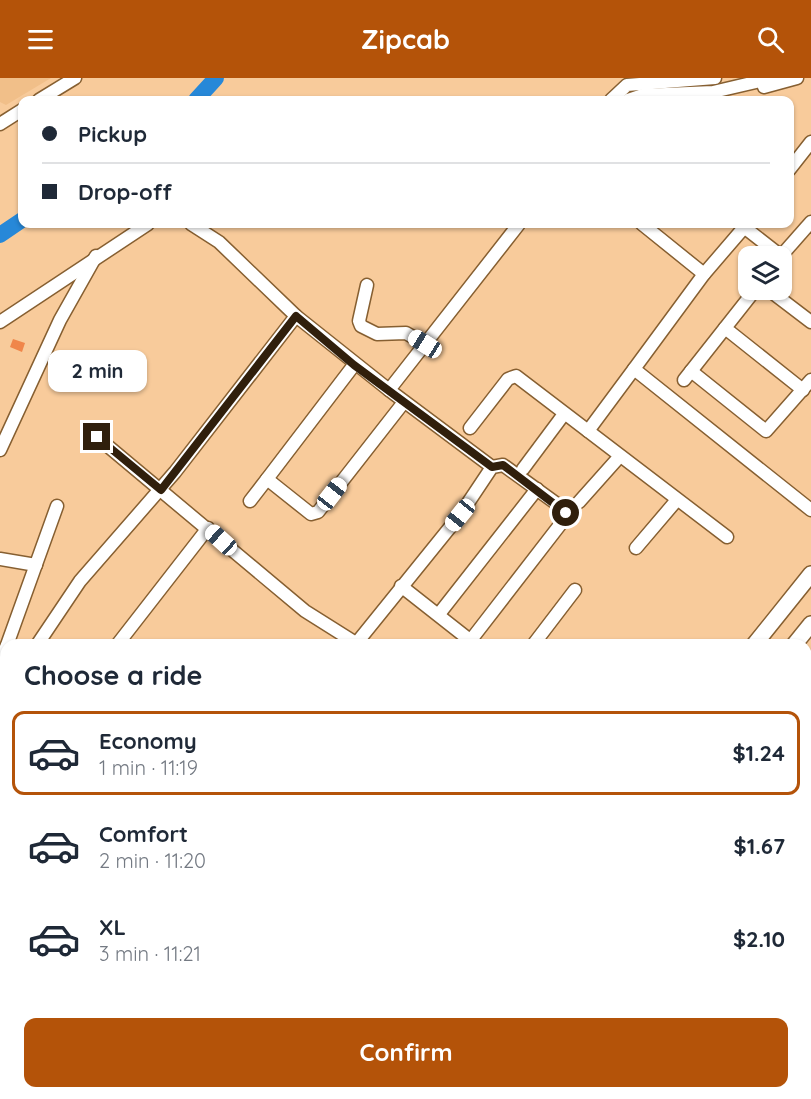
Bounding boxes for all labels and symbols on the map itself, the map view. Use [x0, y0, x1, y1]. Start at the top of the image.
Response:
car [405, 327, 445, 361]
callout: 2 min [48, 350, 146, 392]
route end [83, 423, 110, 450]
car [314, 474, 350, 514]
car [442, 495, 478, 535]
route start [552, 499, 579, 526]
car [202, 521, 240, 559]

